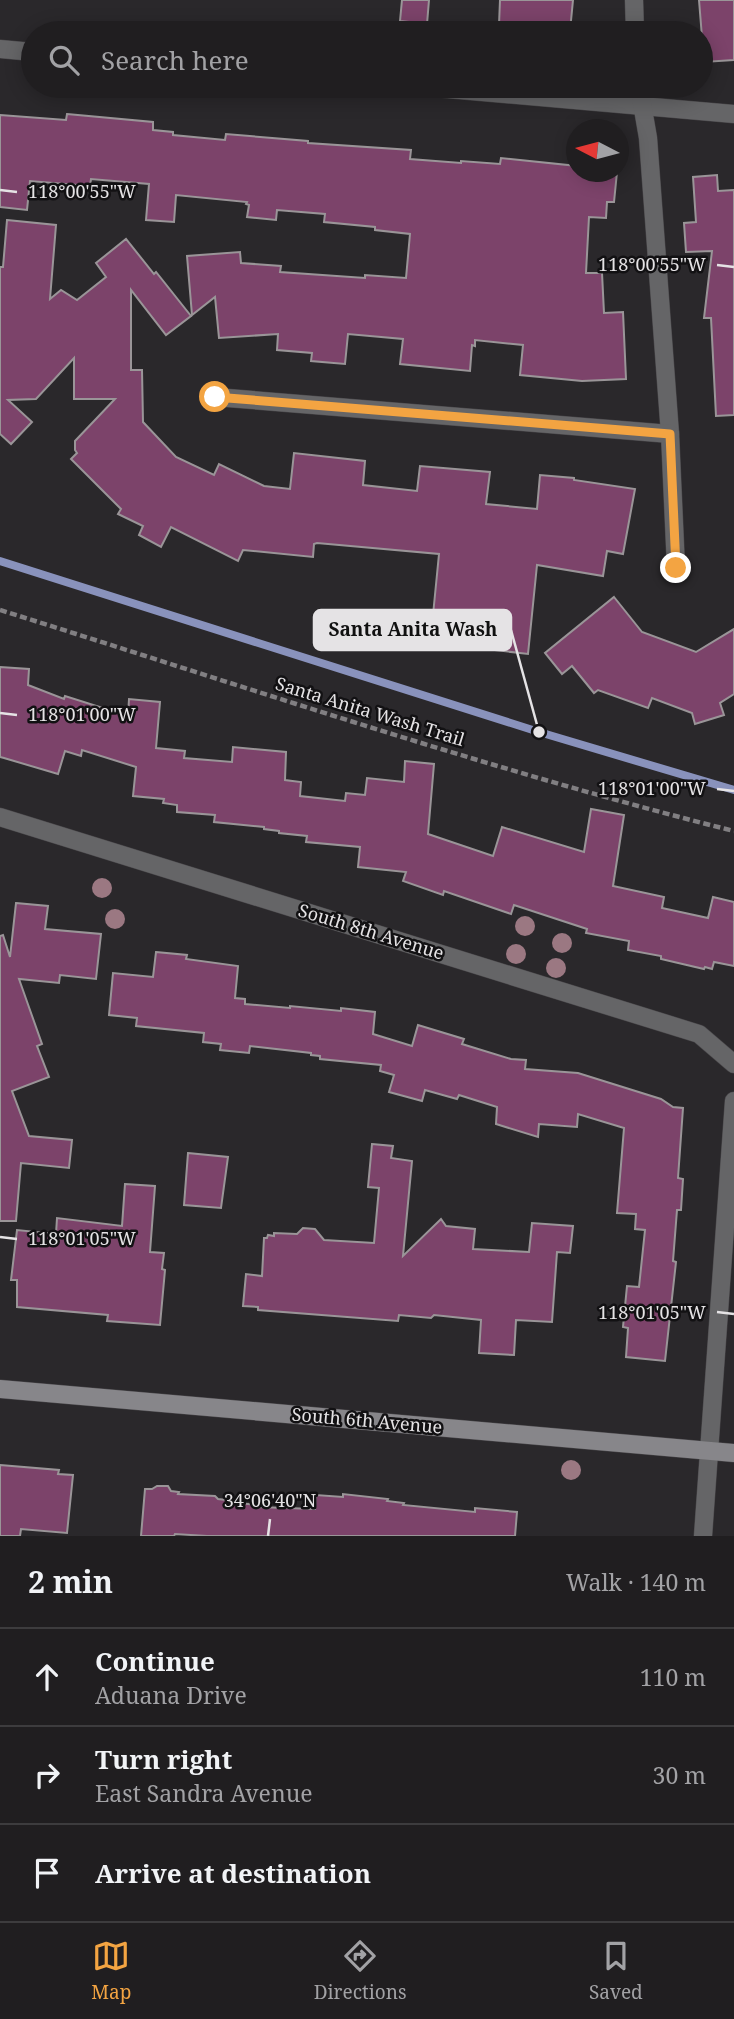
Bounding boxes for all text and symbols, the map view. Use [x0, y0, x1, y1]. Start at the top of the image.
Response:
search box [21, 21, 713, 98]
icon: search [45, 41, 83, 79]
text: Search here [101, 42, 249, 78]
north arrow [566, 119, 629, 182]
text: 118°00'55"W [28, 179, 136, 203]
text: 118°00'55"W [598, 252, 706, 276]
route start [199, 381, 230, 412]
route end [660, 552, 691, 583]
callout: Santa Anita Wash [314, 610, 511, 650]
text: Santa Anita Wash [328, 616, 498, 642]
street label: Santa Anita Wash Trail [273, 671, 468, 751]
text: 118°01'00"W [28, 702, 136, 726]
text: 118°01'00"W [598, 776, 706, 800]
street label: South 8th Avenue [296, 898, 447, 965]
text: 118°01'05"W [28, 1226, 136, 1250]
text: 118°01'05"W [598, 1300, 706, 1324]
street label: South 6th Avenue [291, 1401, 443, 1439]
text: 34°06'40"N [224, 1488, 317, 1512]
text: 2 min [28, 1561, 113, 1602]
text: Walk · 140 m [566, 1566, 706, 1598]
text: Continue [95, 1643, 215, 1679]
icon: ahead [28, 1658, 66, 1696]
text: 110 m [640, 1661, 706, 1693]
text: Aduana Drive [95, 1679, 247, 1711]
text: Turn right [95, 1741, 232, 1777]
icon: right [28, 1756, 66, 1794]
text: 30 m [653, 1759, 706, 1791]
text: East Sandra Avenue [95, 1777, 313, 1809]
icon: arrive [28, 1854, 66, 1892]
text: Arrive at destination [95, 1855, 371, 1891]
tab: Map [91, 1937, 131, 2005]
tab: Directions [314, 1937, 407, 2005]
tab: Saved [589, 1937, 643, 2005]

